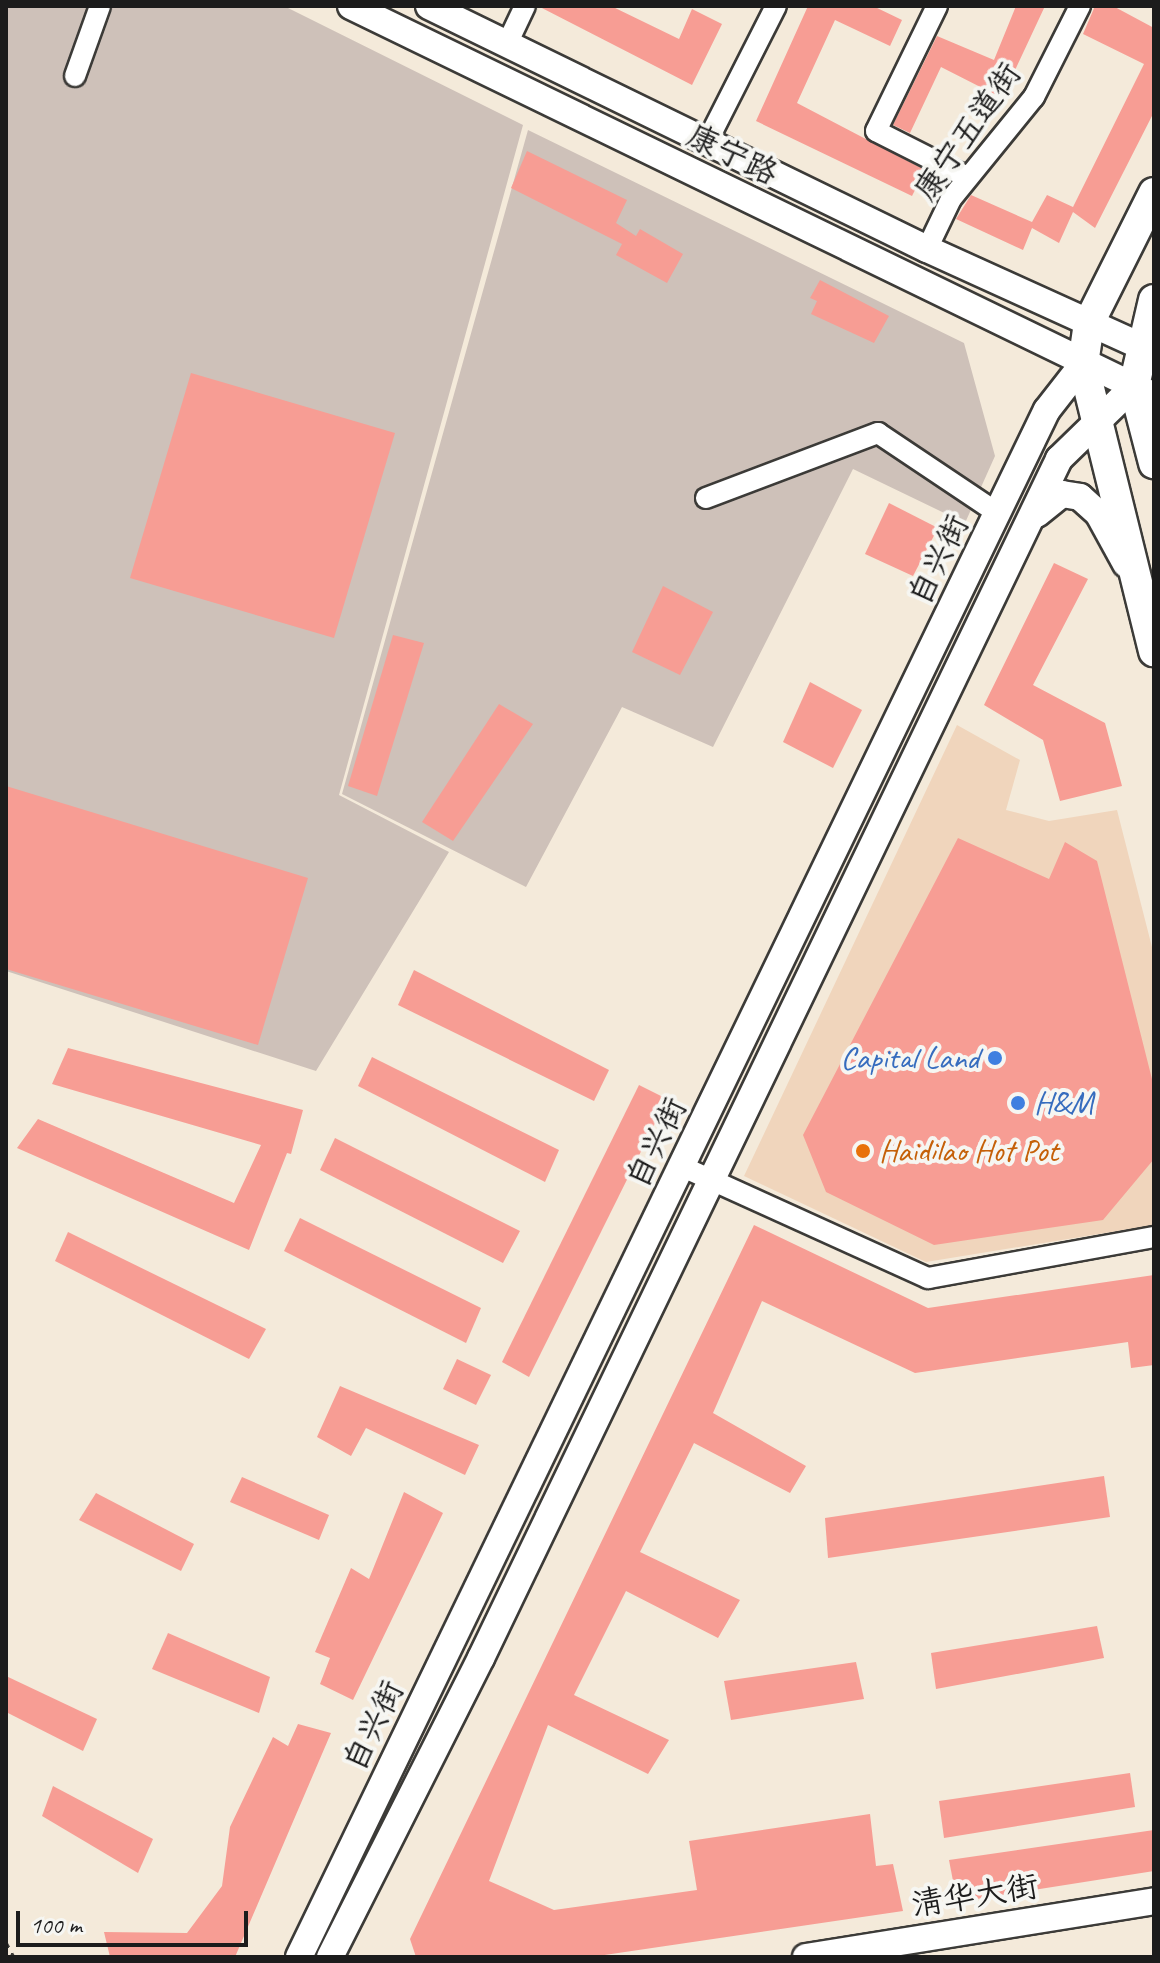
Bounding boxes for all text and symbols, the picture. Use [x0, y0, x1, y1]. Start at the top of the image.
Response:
street label: 康宁五道街 [906, 55, 1030, 209]
street label: 康宁路 [680, 117, 784, 193]
street label: 自兴街 [901, 508, 977, 612]
place label: Capital Land [840, 1039, 979, 1077]
marker: Capital Land [986, 1049, 1004, 1067]
place label: H&M [1034, 1084, 1093, 1122]
street label: 自兴街 [619, 1091, 695, 1195]
marker: H&M [1009, 1094, 1027, 1112]
place label: Haidilao Hot Pot [879, 1132, 1057, 1170]
marker: Haidilao Hot Pot [854, 1142, 872, 1160]
street label: 自兴街 [336, 1674, 412, 1778]
street label: 清华大街 [909, 1867, 1041, 1925]
scale bar [20, 1895, 252, 1945]
text: 100 m [30, 1910, 82, 1940]

